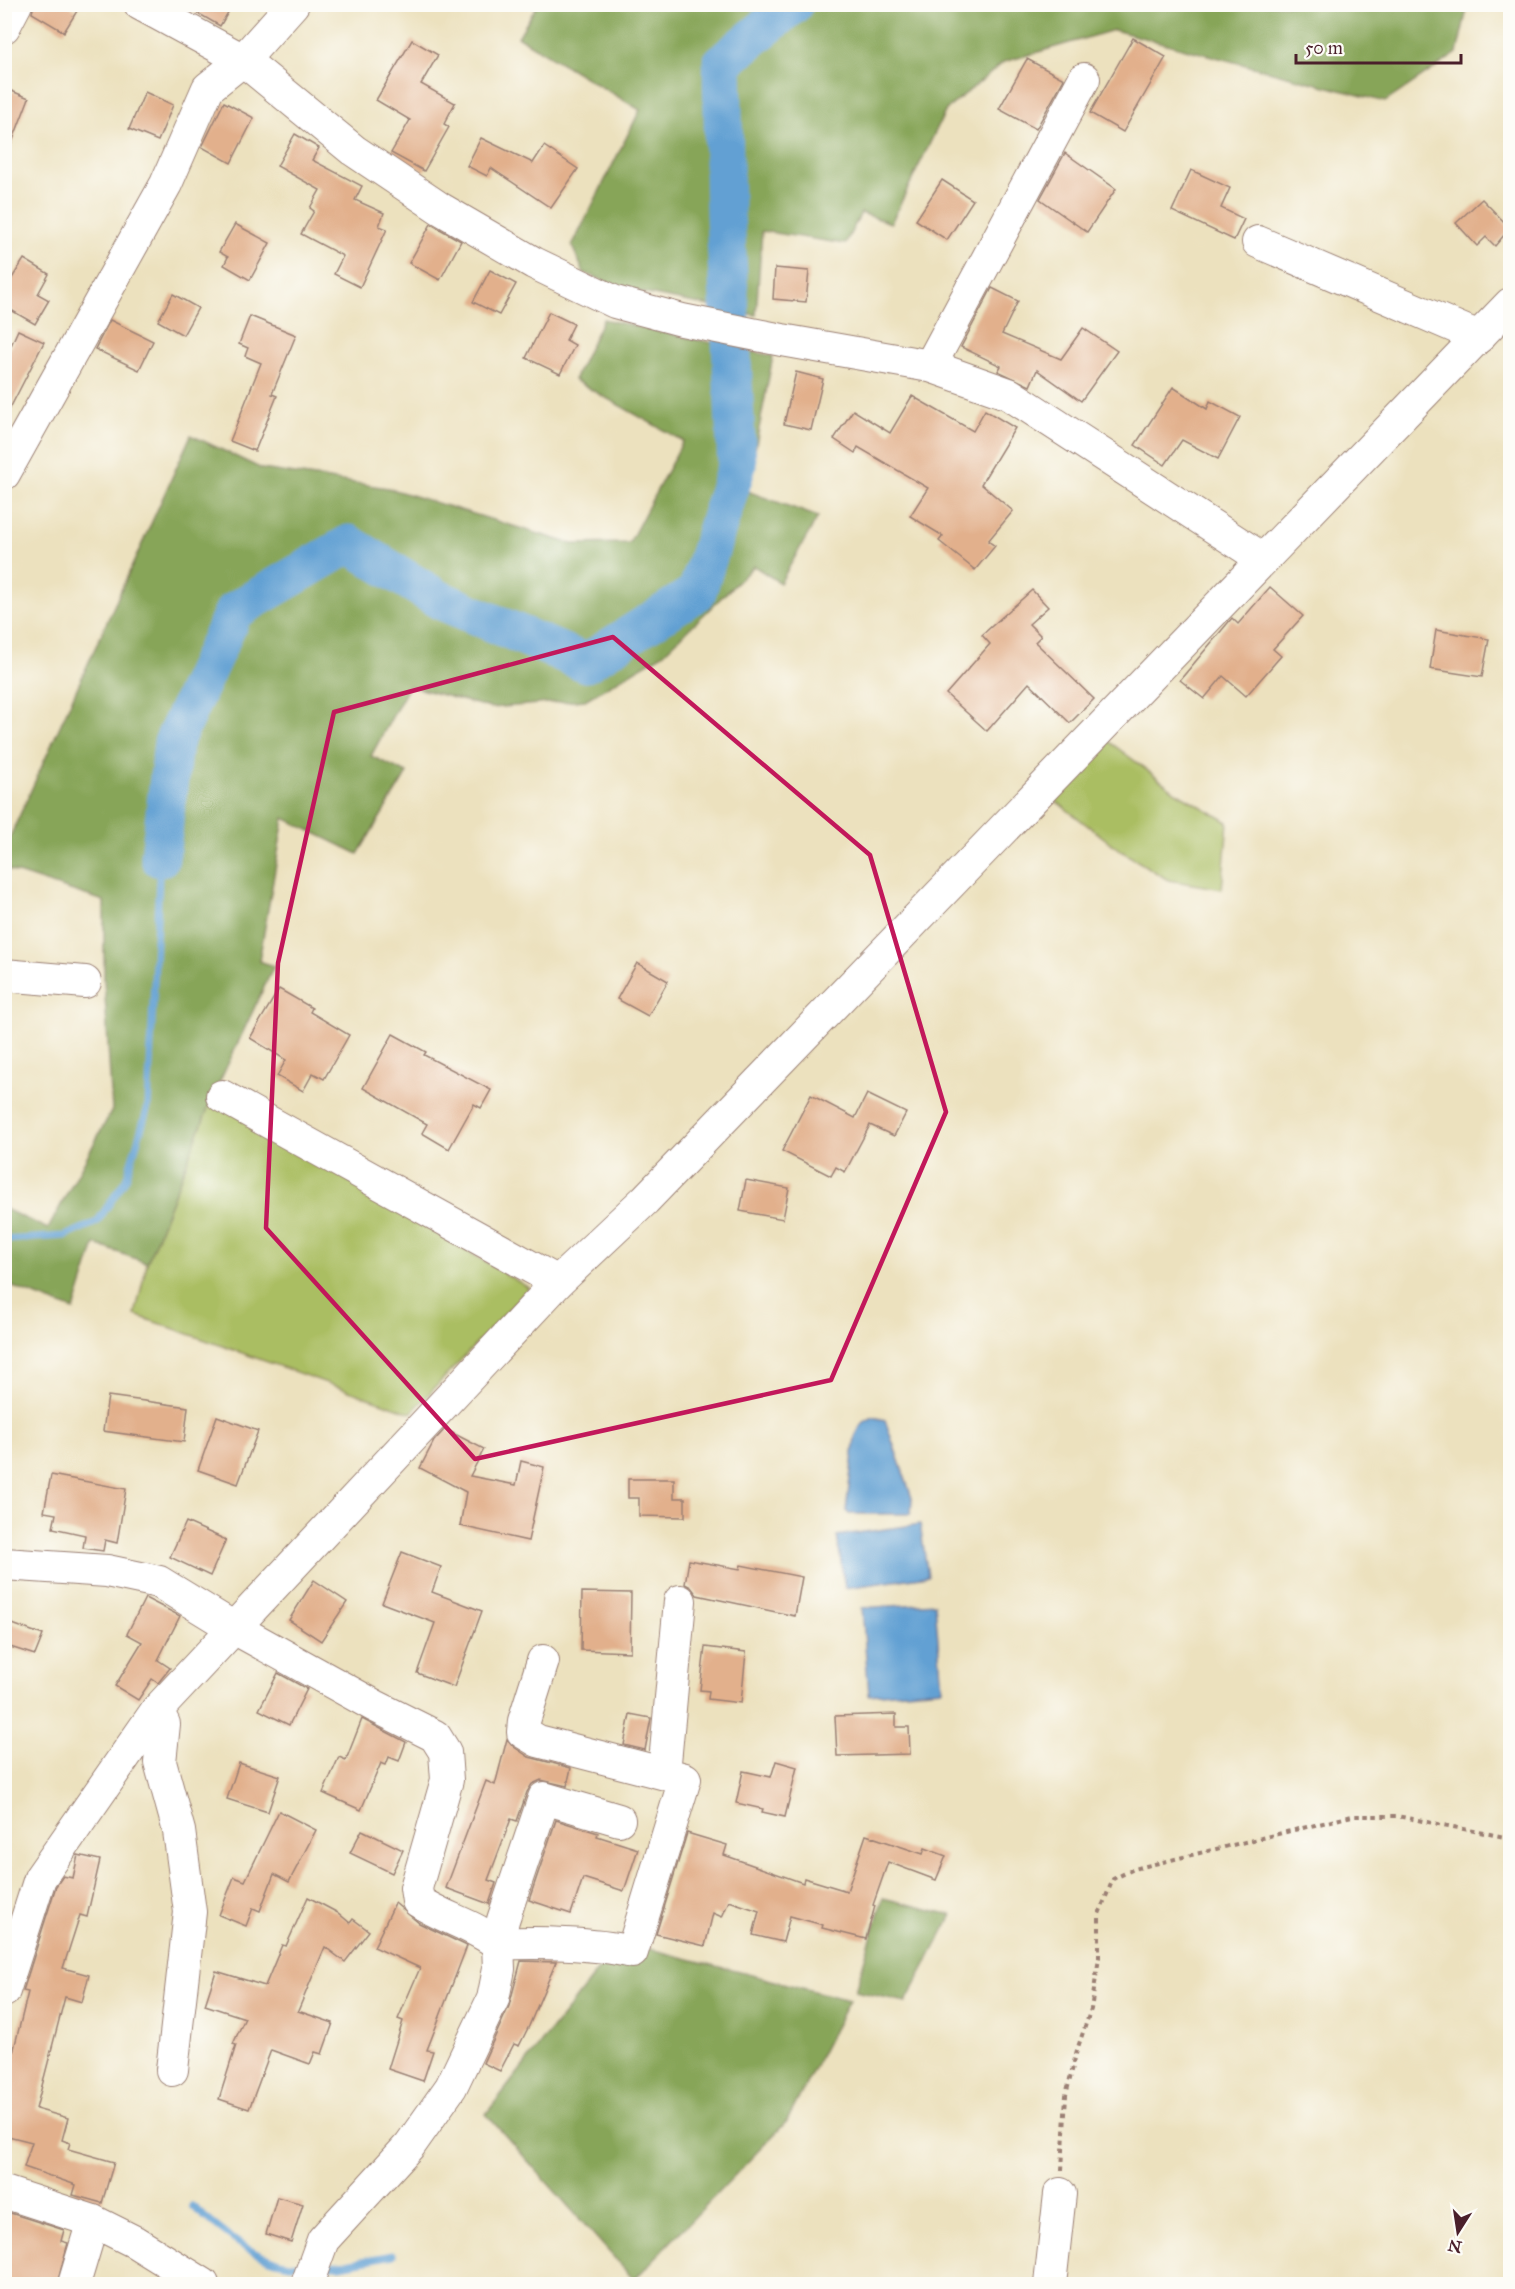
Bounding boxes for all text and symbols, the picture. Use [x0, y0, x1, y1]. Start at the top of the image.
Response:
scale bar [1296, 27, 1461, 65]
text: 50 m [1305, 37, 1343, 59]
north arrow [1428, 2202, 1488, 2262]
text: N [1446, 2235, 1464, 2257]

